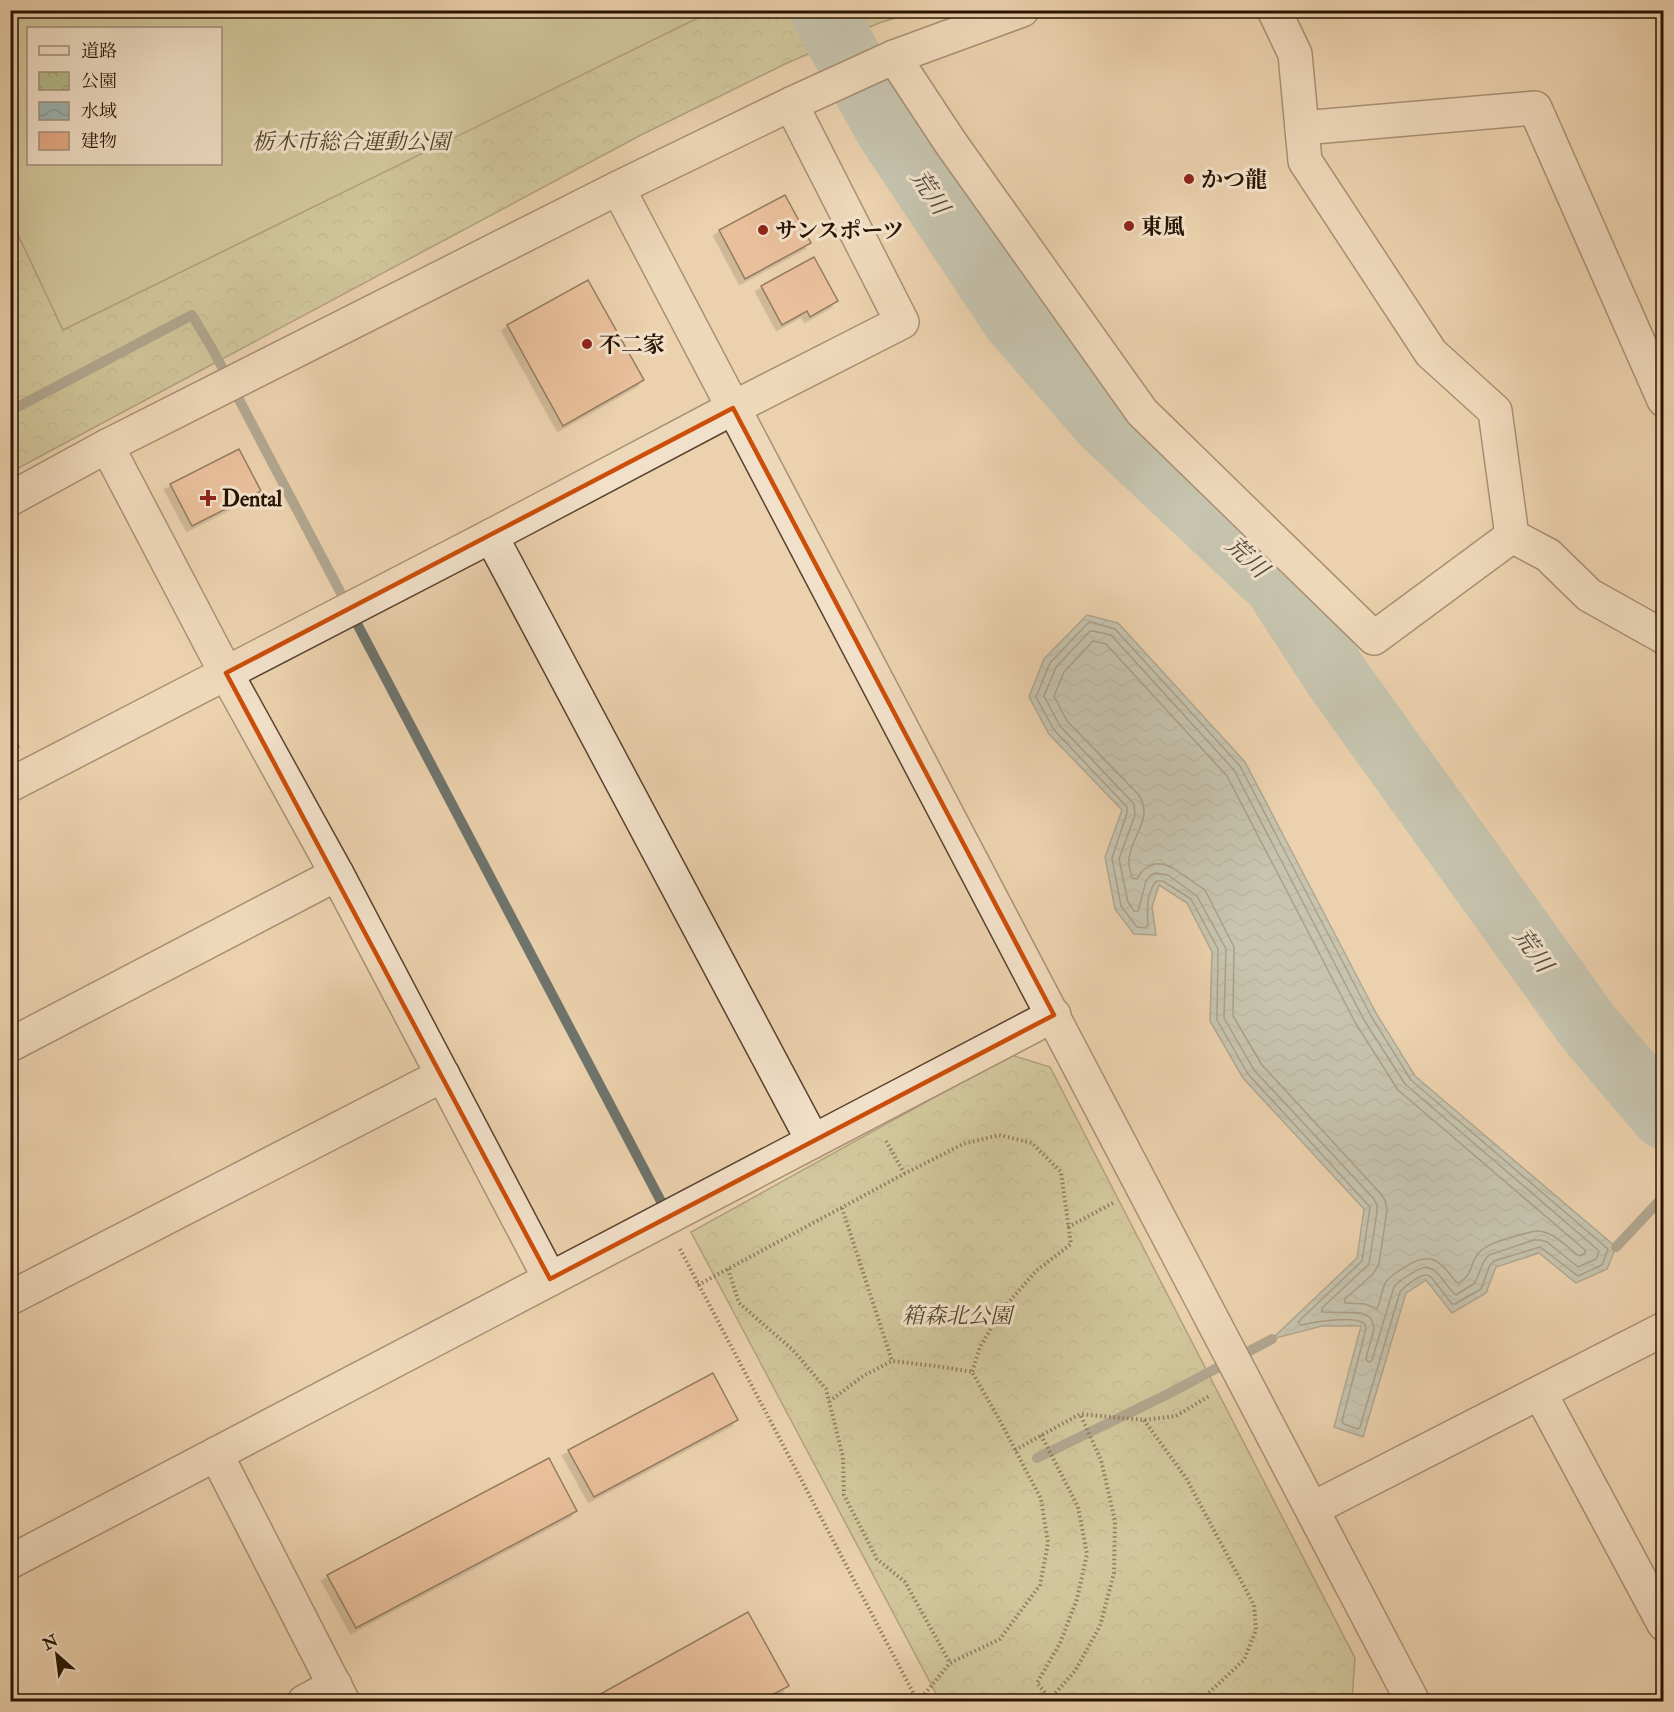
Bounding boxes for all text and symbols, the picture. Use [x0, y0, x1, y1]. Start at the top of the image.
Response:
legend [27, 27, 222, 165]
text: 道路 [81, 40, 117, 63]
text: 公園 [81, 70, 117, 93]
text: 水域 [81, 100, 117, 123]
park label: 栃木市総合運動公園 [252, 128, 453, 156]
text: 建物 [81, 130, 117, 153]
water label: 荒川 [903, 164, 958, 223]
place label: かつ龍 [1201, 166, 1267, 194]
marker: かつ龍 [1182, 172, 1196, 186]
place label: 東風 [1141, 213, 1185, 241]
place label: サンスポーツ [775, 217, 904, 245]
marker: 東風 [1122, 219, 1136, 233]
marker: サンスポーツ [756, 223, 770, 237]
place label: 不二家 [599, 331, 665, 359]
marker: 不二家 [580, 337, 594, 351]
place label: Dental [222, 485, 283, 513]
marker: Dental [199, 489, 217, 507]
water label: 荒川 [1219, 530, 1277, 587]
water label: 荒川 [1506, 922, 1561, 981]
park label: 箱森北公園 [902, 1302, 1015, 1330]
north arrow [27, 1625, 87, 1685]
text: N [39, 1630, 62, 1655]

